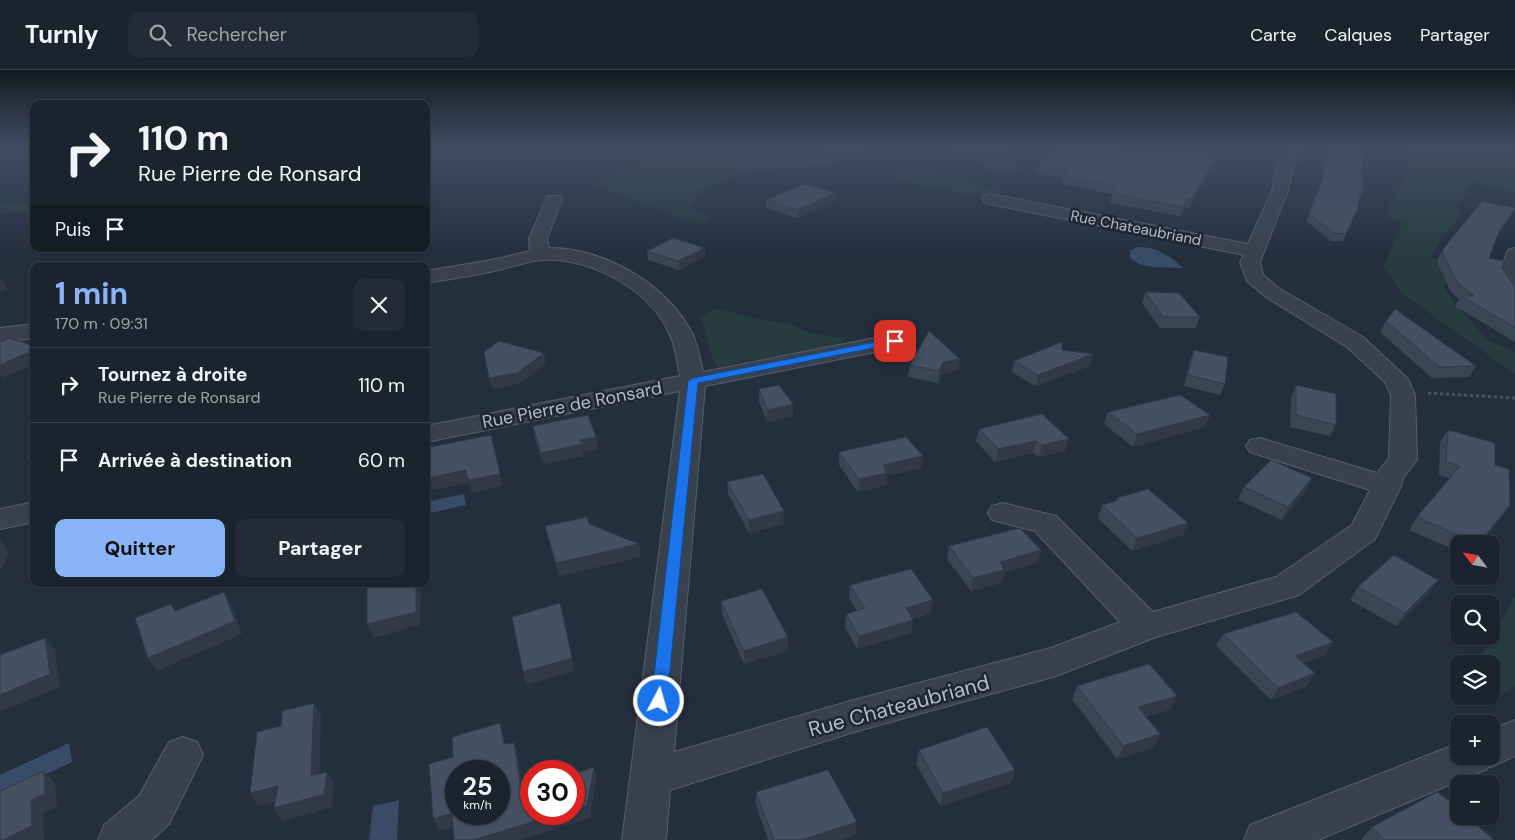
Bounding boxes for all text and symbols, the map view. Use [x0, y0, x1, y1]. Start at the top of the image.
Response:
search box [128, 12, 478, 57]
text: Turnly [25, 19, 98, 50]
icon: search [146, 21, 174, 49]
text: Rechercher [186, 22, 287, 47]
text: Carte [1250, 23, 1297, 47]
text: Calques [1325, 23, 1392, 47]
text: Partager [1420, 23, 1490, 47]
text: 110 m [138, 115, 229, 161]
icon: right [55, 120, 120, 185]
text: Rue Pierre de Ronsard [138, 159, 362, 188]
street label: Rue Chateaubriand [1069, 205, 1203, 251]
icon: arrive [101, 215, 129, 243]
text: Puis [55, 217, 91, 242]
text: 1 min [55, 274, 128, 313]
button: close [353, 279, 405, 331]
text: 170 m · 09:31 [55, 313, 148, 334]
pin [874, 320, 916, 362]
icon: arrive [881, 327, 909, 355]
text: Tournez à droite [98, 362, 248, 387]
icon: right [55, 371, 83, 399]
text: 110 m [358, 373, 405, 398]
street label: Rue Pierre de Ronsard [480, 376, 664, 434]
text: Rue Pierre de Ronsard [98, 387, 261, 408]
icon: arrive [55, 446, 83, 474]
text: Arrivée à destination [98, 448, 292, 473]
text: 60 m [358, 448, 405, 473]
button: Quitter [55, 519, 225, 577]
button: Partager [235, 519, 405, 577]
north arrow [1450, 535, 1500, 585]
map controls [1450, 535, 1500, 825]
button: search [1450, 595, 1500, 645]
button: layers [1450, 655, 1500, 705]
street label: Rue Chateaubriand [805, 668, 993, 744]
position arrow [632, 674, 684, 726]
button: + [1450, 715, 1500, 765]
speed limit sign: 30 [520, 760, 585, 825]
text: 25 [463, 770, 492, 803]
button: − [1450, 775, 1500, 825]
text: km/h [463, 797, 492, 813]

